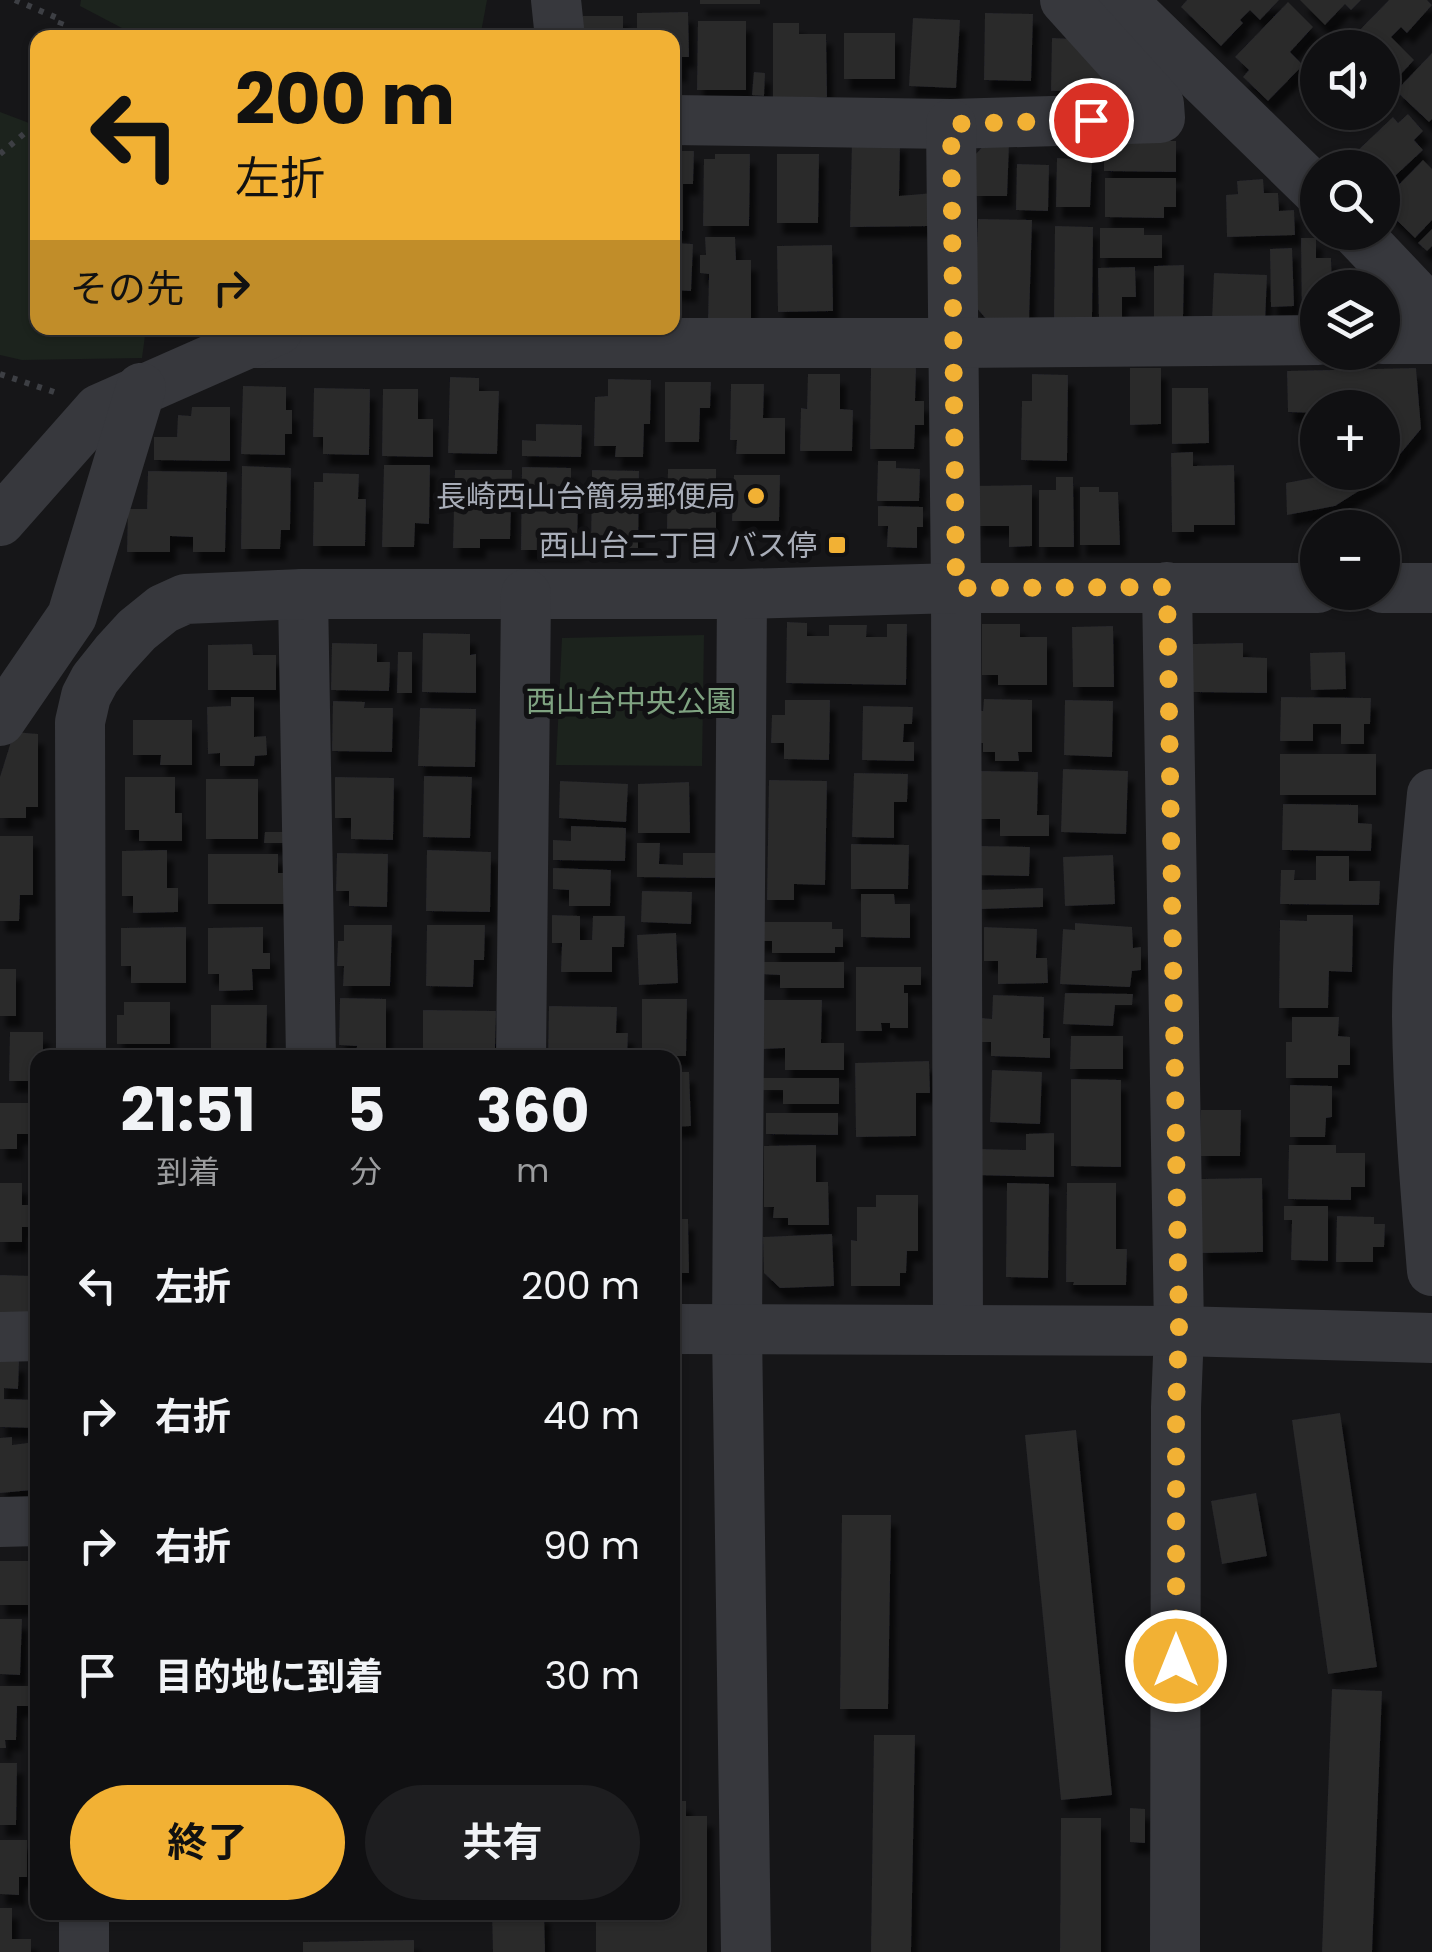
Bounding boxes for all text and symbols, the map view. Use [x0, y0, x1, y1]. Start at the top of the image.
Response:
map controls [1300, 30, 1400, 610]
button: sound [1300, 30, 1400, 130]
text: 200 m [235, 50, 455, 149]
icon: left [70, 70, 200, 200]
pin [1049, 78, 1134, 163]
icon: arrive [1064, 93, 1119, 148]
text: 左折 [235, 147, 325, 210]
button: search [1300, 150, 1400, 250]
icon: right [204, 260, 259, 315]
text: その先 [70, 262, 184, 315]
button: layers [1300, 270, 1400, 370]
button: + [1300, 390, 1400, 490]
place label: 長崎西山台簡易郵便局 [436, 475, 736, 518]
marker: 長崎西山台簡易郵便局 [745, 485, 767, 507]
button: − [1300, 510, 1400, 610]
place label: 西山台二丁目 バス停 [539, 524, 817, 567]
marker: 西山台二丁目 バス停 [826, 534, 848, 556]
park label: 西山台中央公園 [526, 680, 736, 723]
text: 21:51 [120, 1068, 256, 1152]
text: 5 [346, 1068, 385, 1152]
text: 360 [476, 1069, 590, 1153]
text: m [516, 1148, 549, 1193]
text: 到着 [156, 1149, 220, 1194]
text: 分 [350, 1149, 382, 1194]
icon: left [70, 1258, 125, 1313]
text: 200 m [521, 1259, 640, 1312]
text: 左折 [155, 1260, 231, 1313]
icon: right [70, 1388, 125, 1443]
text: 40 m [543, 1389, 640, 1442]
text: 右折 [155, 1390, 231, 1443]
icon: right [70, 1518, 125, 1573]
text: 90 m [543, 1519, 640, 1572]
text: 右折 [155, 1520, 231, 1573]
position arrow [1124, 1609, 1228, 1713]
icon: arrive [70, 1648, 125, 1703]
text: 30 m [544, 1649, 640, 1702]
text: 目的地に到着 [155, 1650, 383, 1703]
button: 終了 [70, 1785, 345, 1900]
button: 共有 [365, 1785, 640, 1900]

